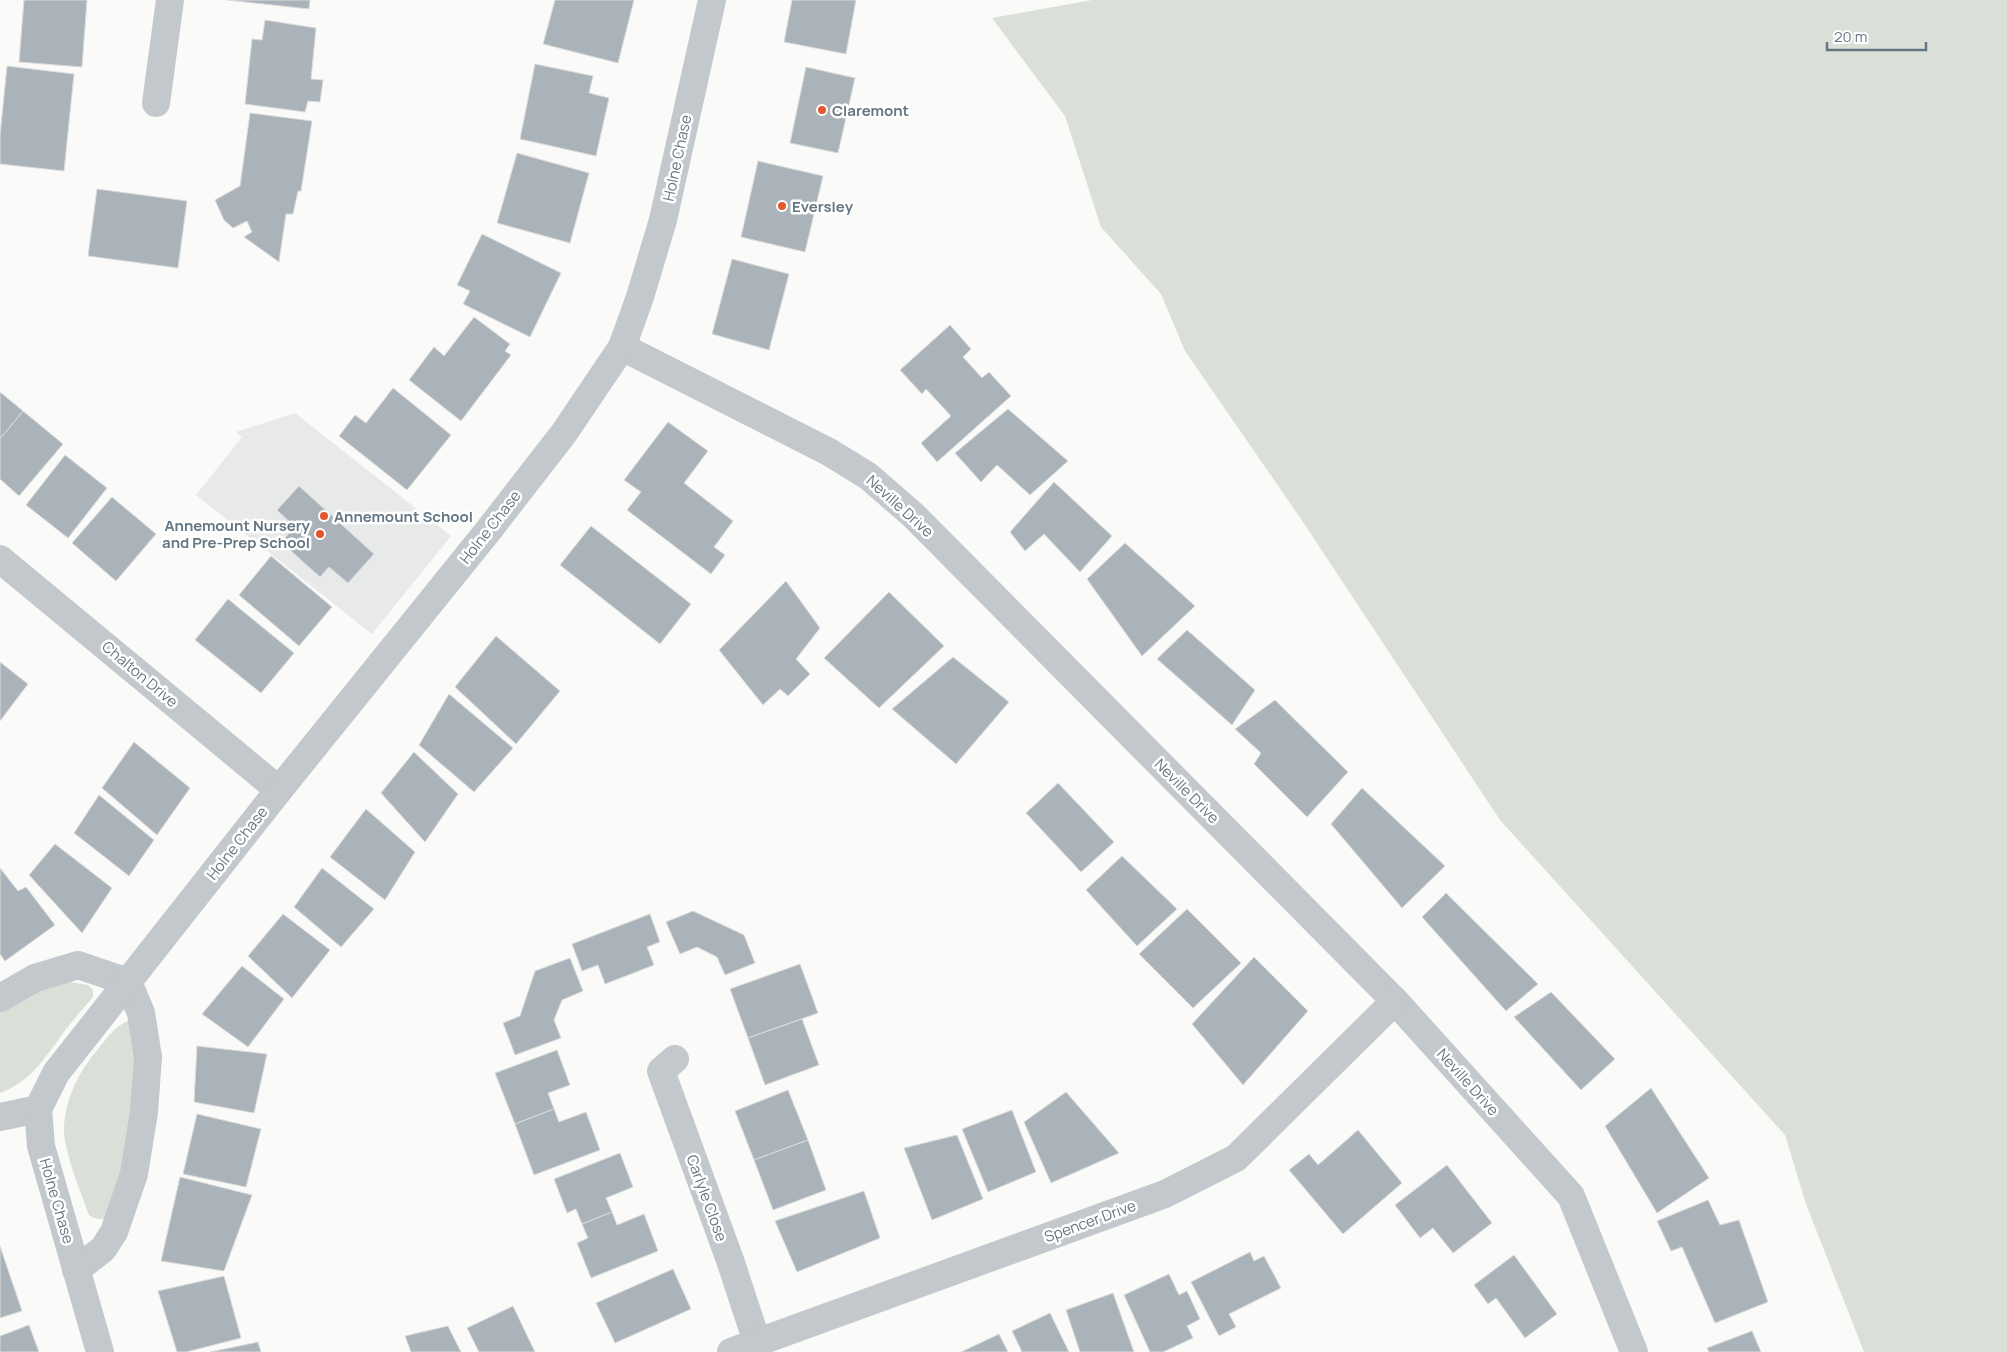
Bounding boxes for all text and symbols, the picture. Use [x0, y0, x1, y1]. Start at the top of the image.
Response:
scale bar [1827, 20, 1926, 52]
text: 20 m [1834, 26, 1867, 47]
place label: Claremont [832, 100, 909, 121]
marker: Claremont [816, 104, 828, 116]
street label: Holne Chase [658, 113, 696, 203]
place label: Eversley [792, 196, 854, 217]
marker: Eversley [776, 200, 788, 212]
street label: Neville Drive [862, 470, 938, 542]
street label: Holne Chase [455, 486, 525, 568]
place label: Annemount School [334, 506, 473, 527]
marker: Annemount School [318, 510, 330, 522]
place label: Annemount Nursery and Pre-Prep School [162, 515, 311, 553]
marker: Annemount Nursery and Pre-Prep School [314, 528, 326, 540]
street label: Chalton Drive [98, 636, 183, 712]
street label: Neville Drive [1150, 754, 1224, 828]
street label: Holne Chase [202, 802, 272, 884]
street label: Neville Drive [1432, 1044, 1504, 1120]
street label: Carlyle Close [682, 1152, 732, 1244]
street label: Holne Chase [35, 1156, 79, 1246]
street label: Spencer Drive [1041, 1195, 1139, 1247]

